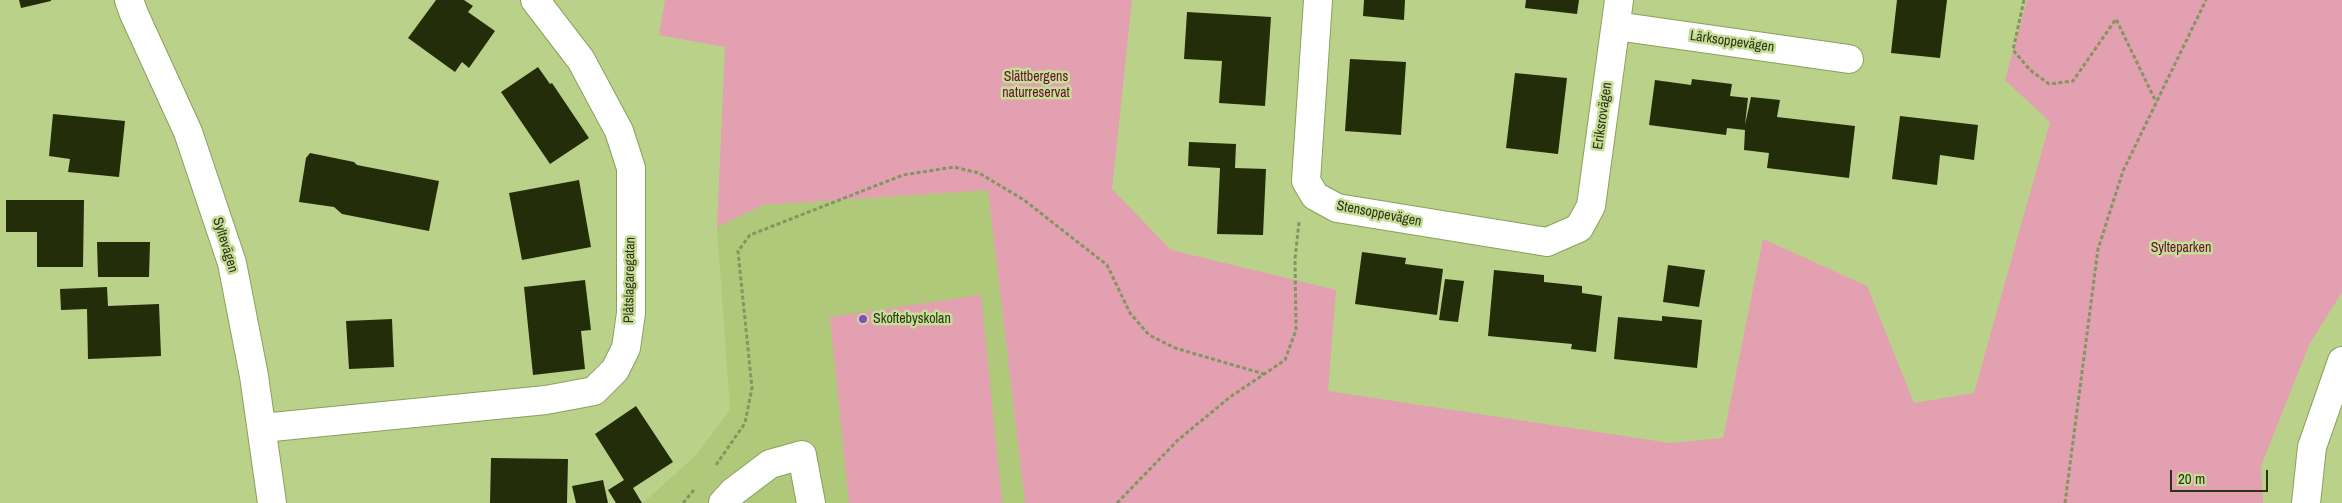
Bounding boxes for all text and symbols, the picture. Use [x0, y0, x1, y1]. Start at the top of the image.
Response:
street label: Lärksoppevägen [1689, 28, 1775, 56]
park label: Slättbergens naturreservat [1002, 69, 1070, 102]
street label: Eriksrovägen [1590, 81, 1616, 151]
street label: Stensoppevägen [1335, 198, 1423, 230]
street label: Syltevägen [209, 215, 241, 275]
street label: Plåtslagaregatan [621, 237, 639, 323]
park label: Sylteparken [2151, 240, 2211, 256]
place label: Skoftebyskolan [873, 311, 951, 327]
marker: Skoftebyskolan [857, 313, 869, 325]
scale bar [2172, 460, 2270, 492]
text: 20 m [2178, 468, 2205, 489]

